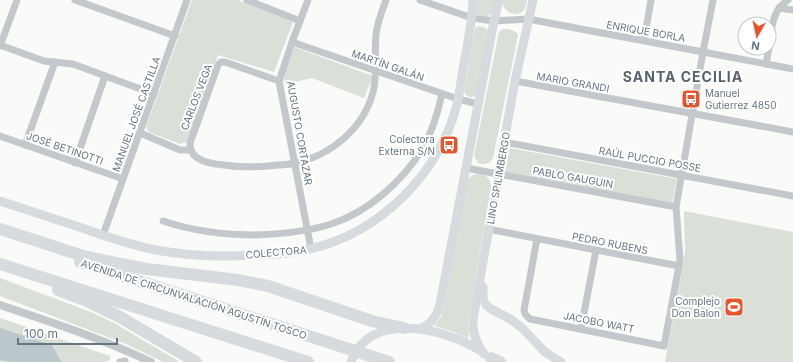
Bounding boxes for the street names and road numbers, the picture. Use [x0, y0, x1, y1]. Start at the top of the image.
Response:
street label: ENRIQUE BORLA [606, 18, 686, 44]
street label: MARTÍN GALÁN [350, 46, 426, 83]
street label: MANUEL JOSÉ CASTILLA [109, 54, 162, 173]
street label: CARLOS VEGA [178, 62, 214, 132]
street label: MARIO GRANDI [536, 70, 610, 94]
street label: AUGUSTO CORTAZAR [285, 80, 315, 187]
street label: JOSÉ BETINOTTI [25, 128, 105, 167]
street label: LINO SPILIMBERGO [484, 131, 512, 225]
street label: RAÚL PUCCIO POSSE [598, 143, 702, 174]
street label: PABLO GAUGUIN [532, 164, 614, 190]
street label: PEDRO RUBENS [571, 230, 649, 256]
street label: COLECTORA [245, 243, 307, 261]
street label: AVENIDA DE CIRCUNVALACIÓN AGUSTÍN TOSCO [80, 256, 309, 341]
street label: JACOBO WATT [562, 309, 636, 335]

